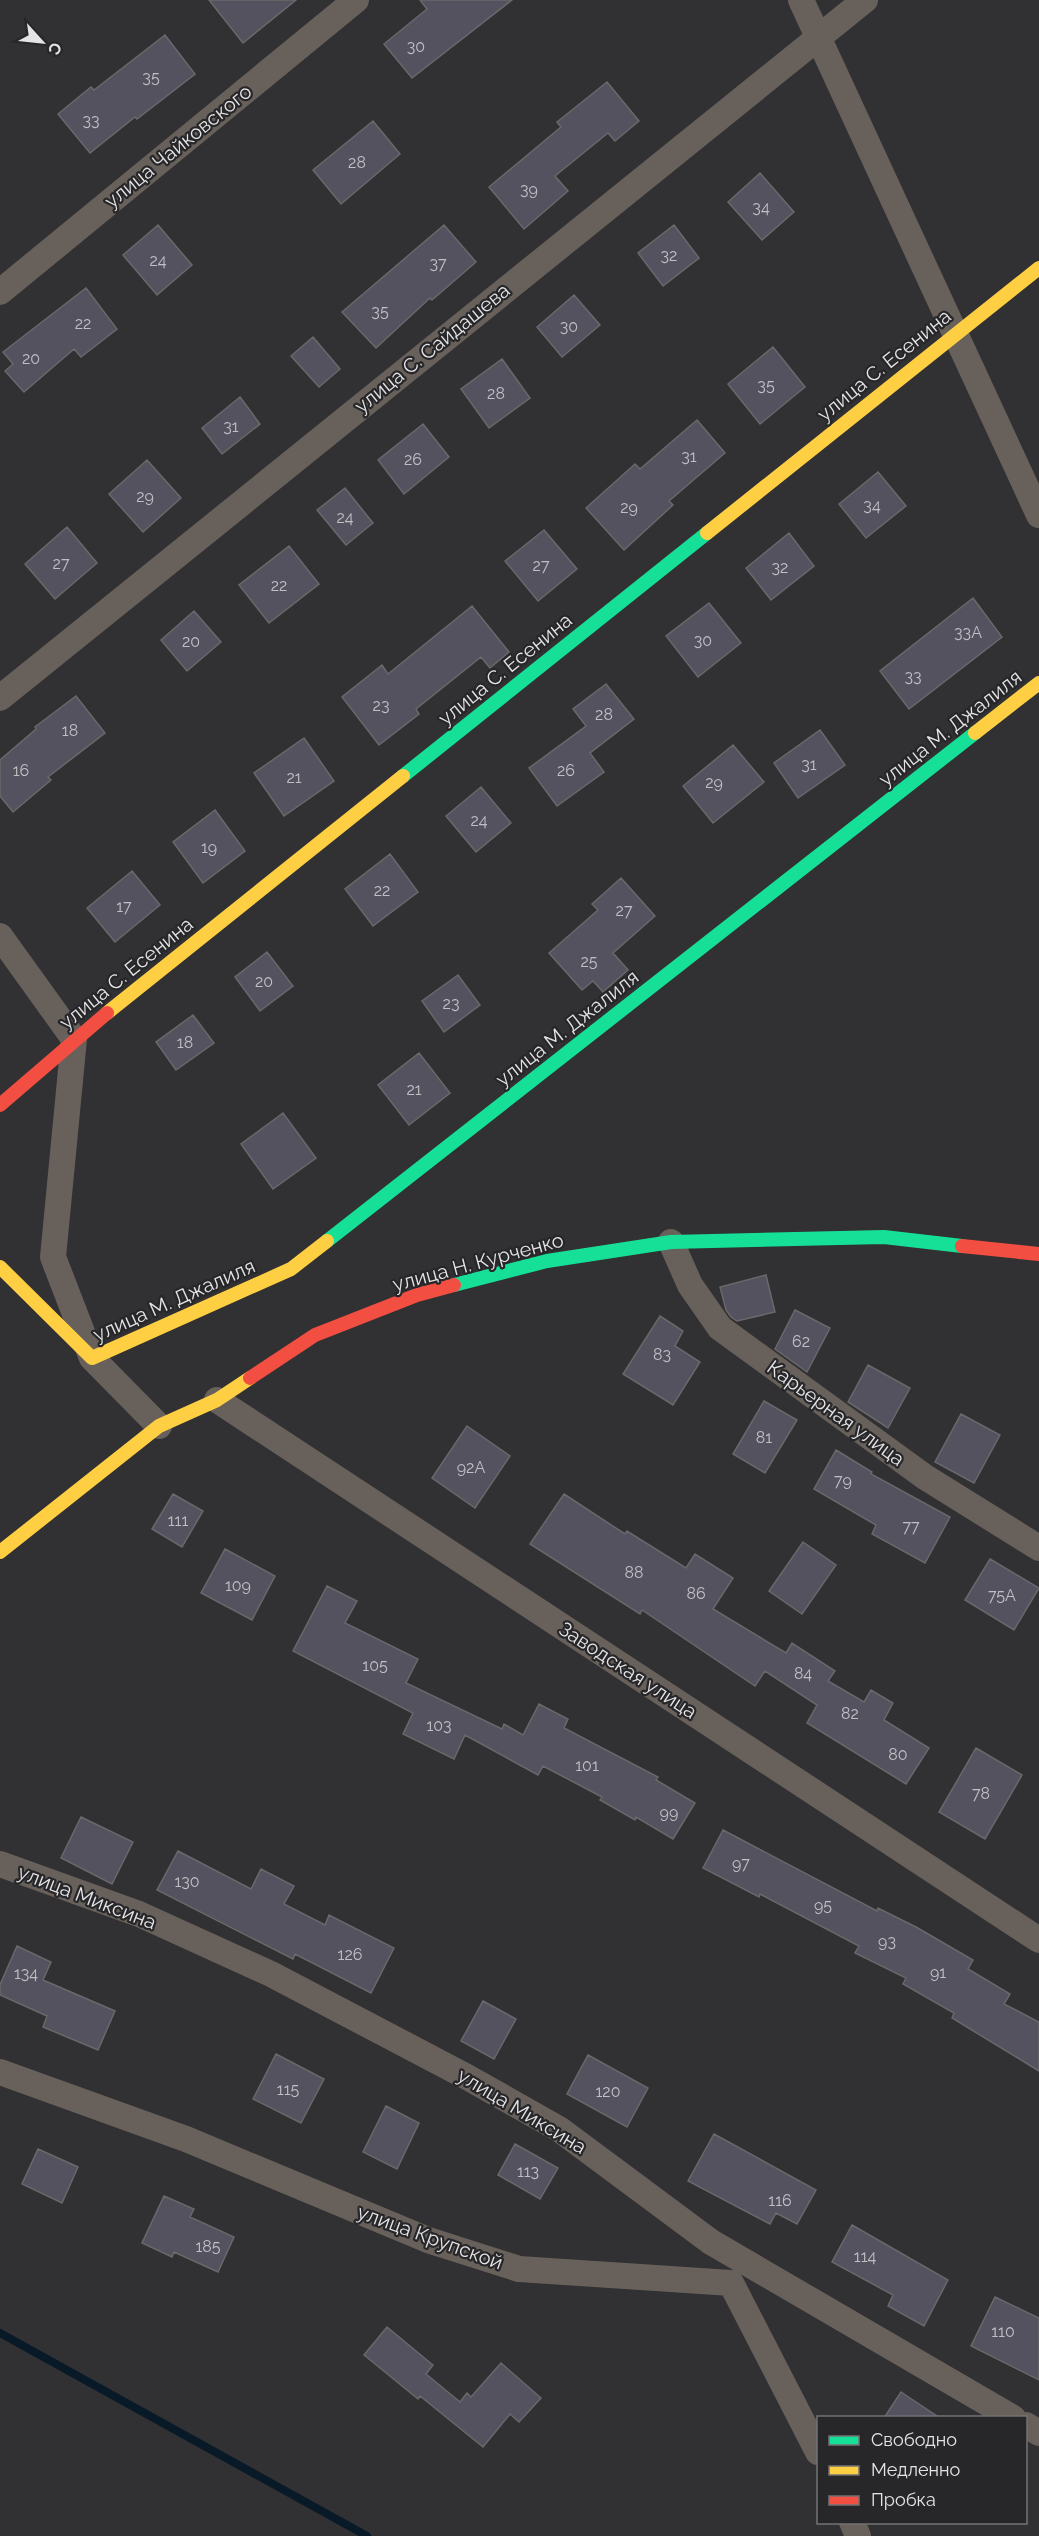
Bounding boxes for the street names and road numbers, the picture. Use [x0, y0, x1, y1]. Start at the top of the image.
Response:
street label: улица Чайковского [100, 79, 257, 213]
street label: улица С. Сайдашева [350, 278, 514, 418]
street label: улица С. Есенина [812, 304, 956, 426]
street label: улица С. Есенина [433, 608, 577, 730]
street label: улица М. Джалиля [874, 665, 1026, 791]
street label: улица С. Есенина [54, 912, 198, 1034]
street label: улица М. Джалиля [491, 965, 643, 1091]
street label: улица Н. Курченко [390, 1228, 566, 1296]
street label: улица М. Джалиля [89, 1253, 259, 1347]
street label: Карьерная улица [763, 1355, 909, 1471]
street label: Заводская улица [554, 1616, 702, 1724]
street label: улица Миксина [14, 1860, 160, 1934]
street label: улица Миксина [453, 2063, 591, 2159]
street label: улица Крупской [354, 2200, 506, 2274]

